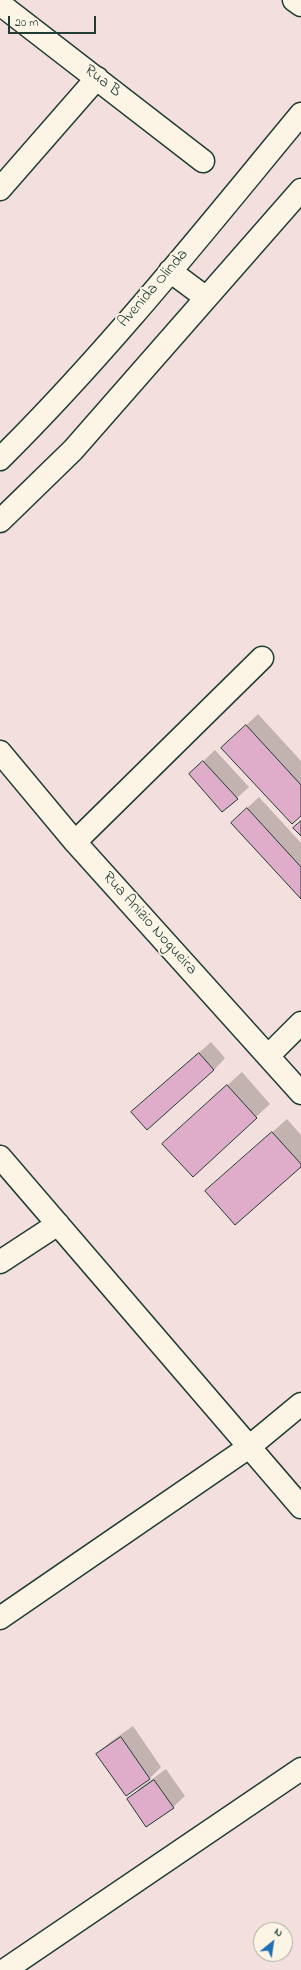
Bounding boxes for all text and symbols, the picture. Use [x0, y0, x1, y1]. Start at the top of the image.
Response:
scale bar [10, 8, 98, 34]
text: 20 m [15, 14, 38, 32]
street label: Rua B [80, 62, 124, 102]
street label: Avenida Olinda [115, 246, 193, 332]
street label: Rua Anizio Nogueira [98, 868, 200, 980]
north arrow [253, 1922, 293, 1962]
text: N [271, 1924, 286, 1941]

